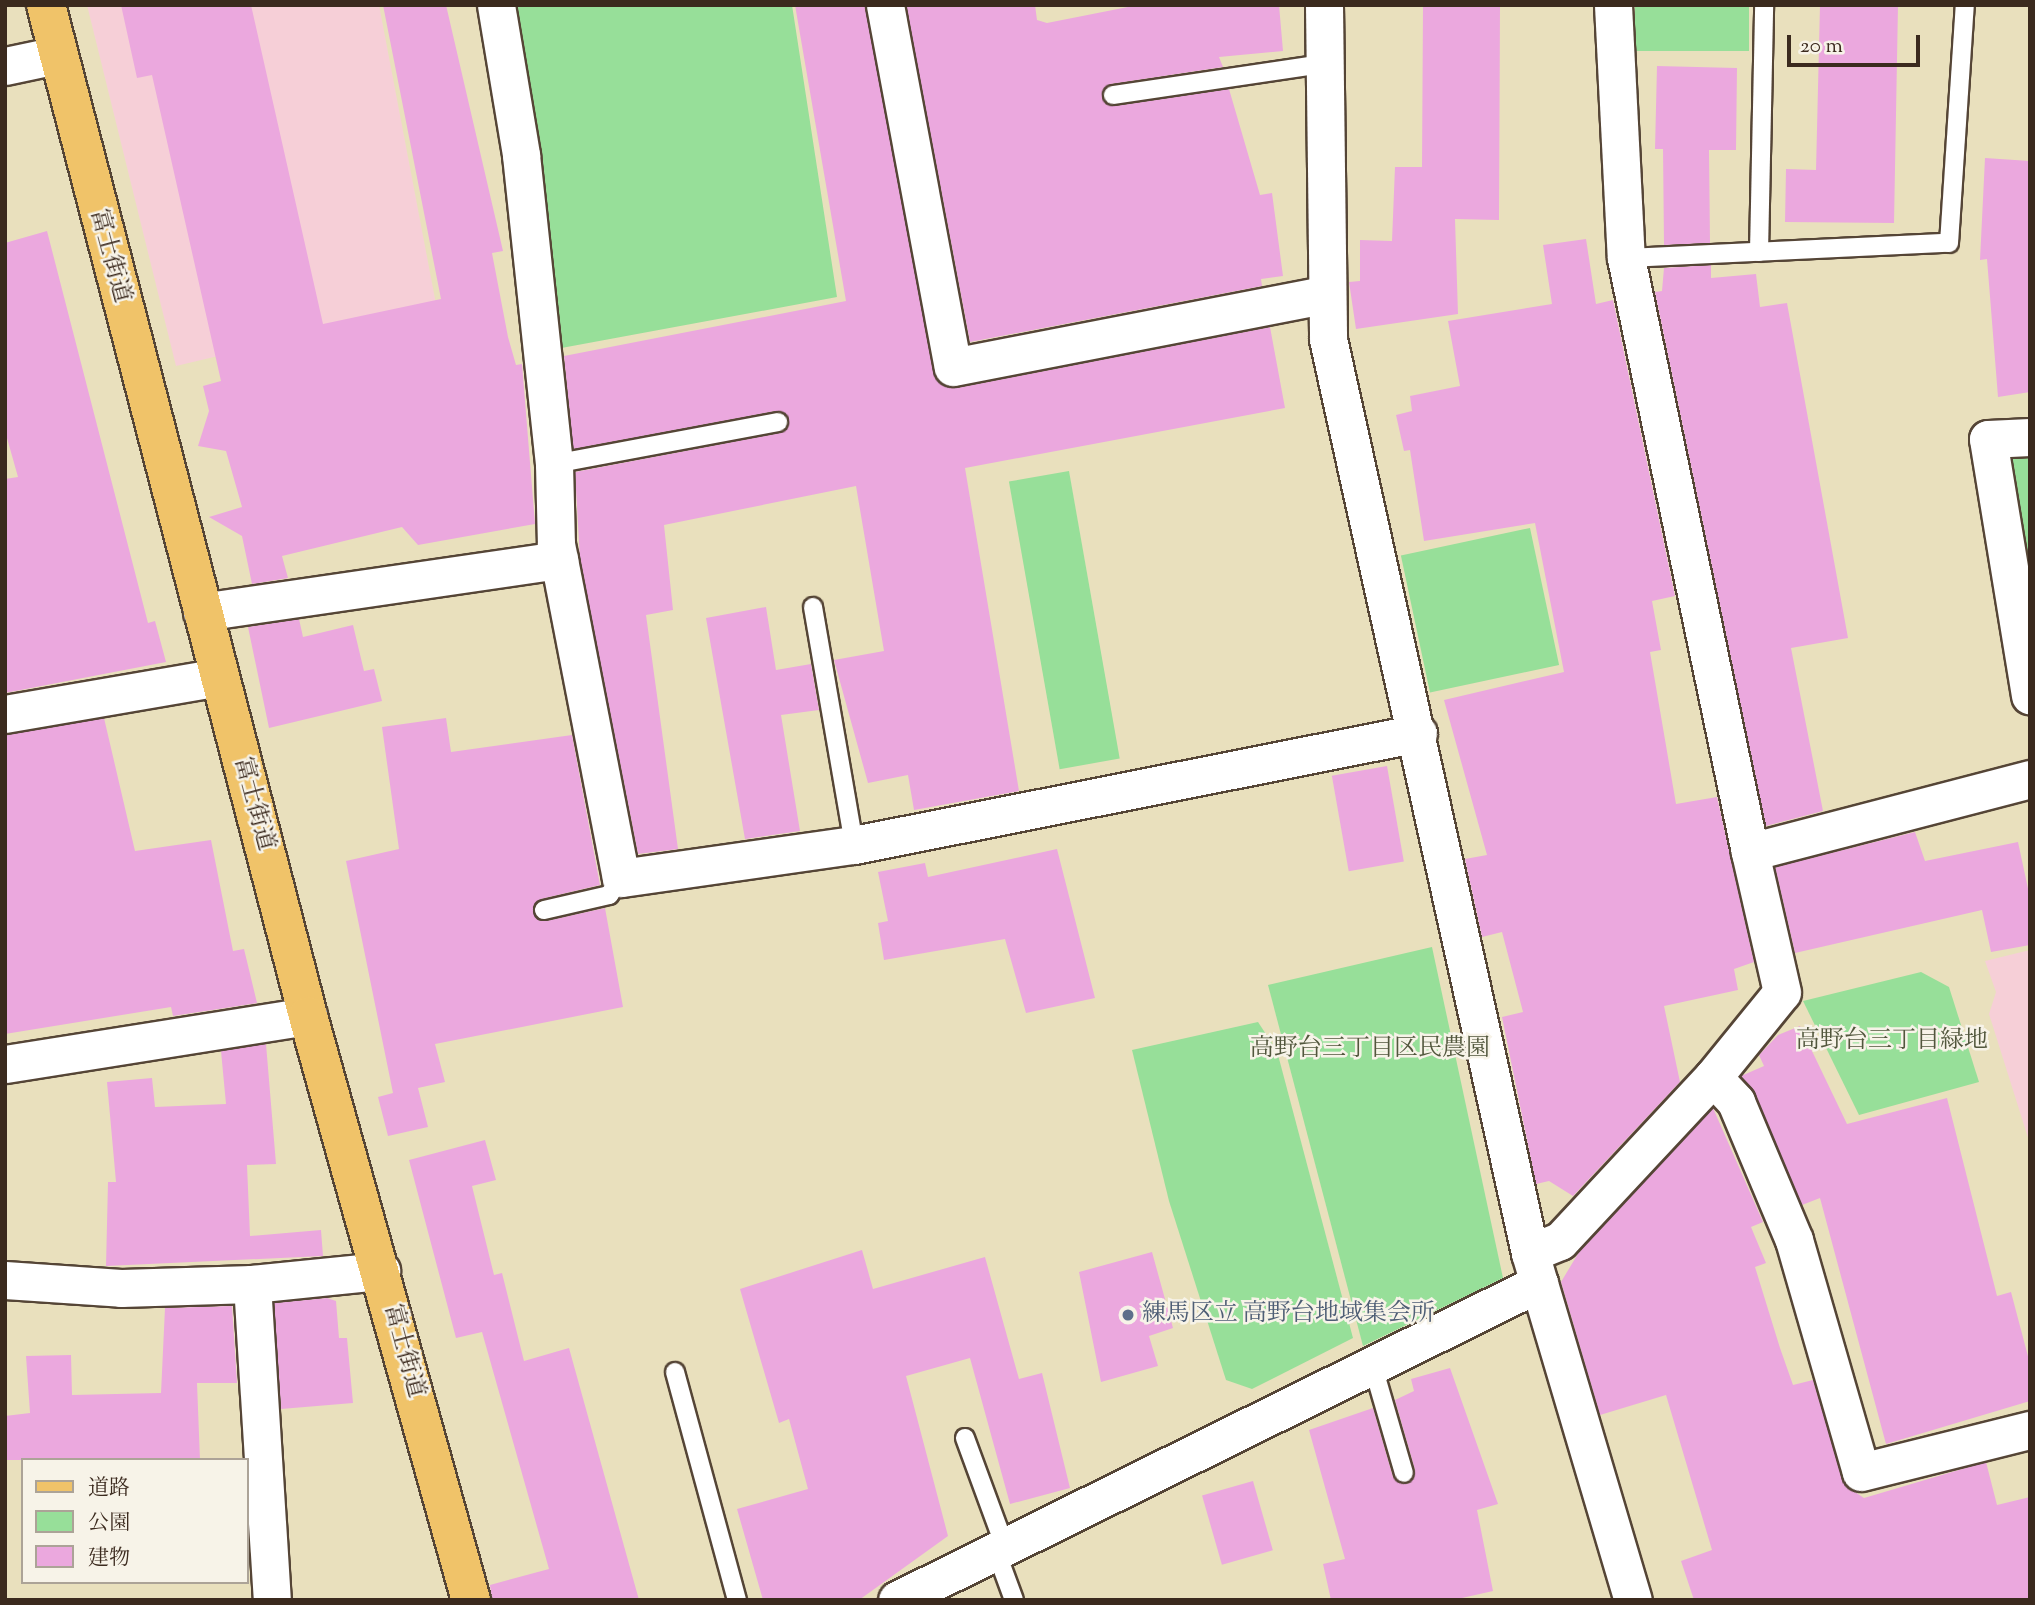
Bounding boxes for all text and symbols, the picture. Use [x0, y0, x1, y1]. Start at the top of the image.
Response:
scale bar [1790, 21, 1923, 65]
text: 20 m [1800, 32, 1843, 62]
street label: 富士街道 [83, 206, 135, 306]
street label: 富士街道 [227, 754, 279, 854]
park label: 高野台三丁目緑地 [1796, 1028, 1988, 1056]
park label: 高野台三丁目区民農園 [1250, 1036, 1490, 1064]
street label: 富士街道 [377, 1301, 429, 1401]
place label: 練馬区立 高野台地域集会所 [1142, 1301, 1435, 1329]
marker: 練馬区立 高野台地域集会所 [1120, 1307, 1136, 1323]
legend [21, 1458, 248, 1584]
text: 道路 [88, 1474, 130, 1504]
text: 公園 [88, 1509, 130, 1539]
text: 建物 [88, 1544, 130, 1574]

